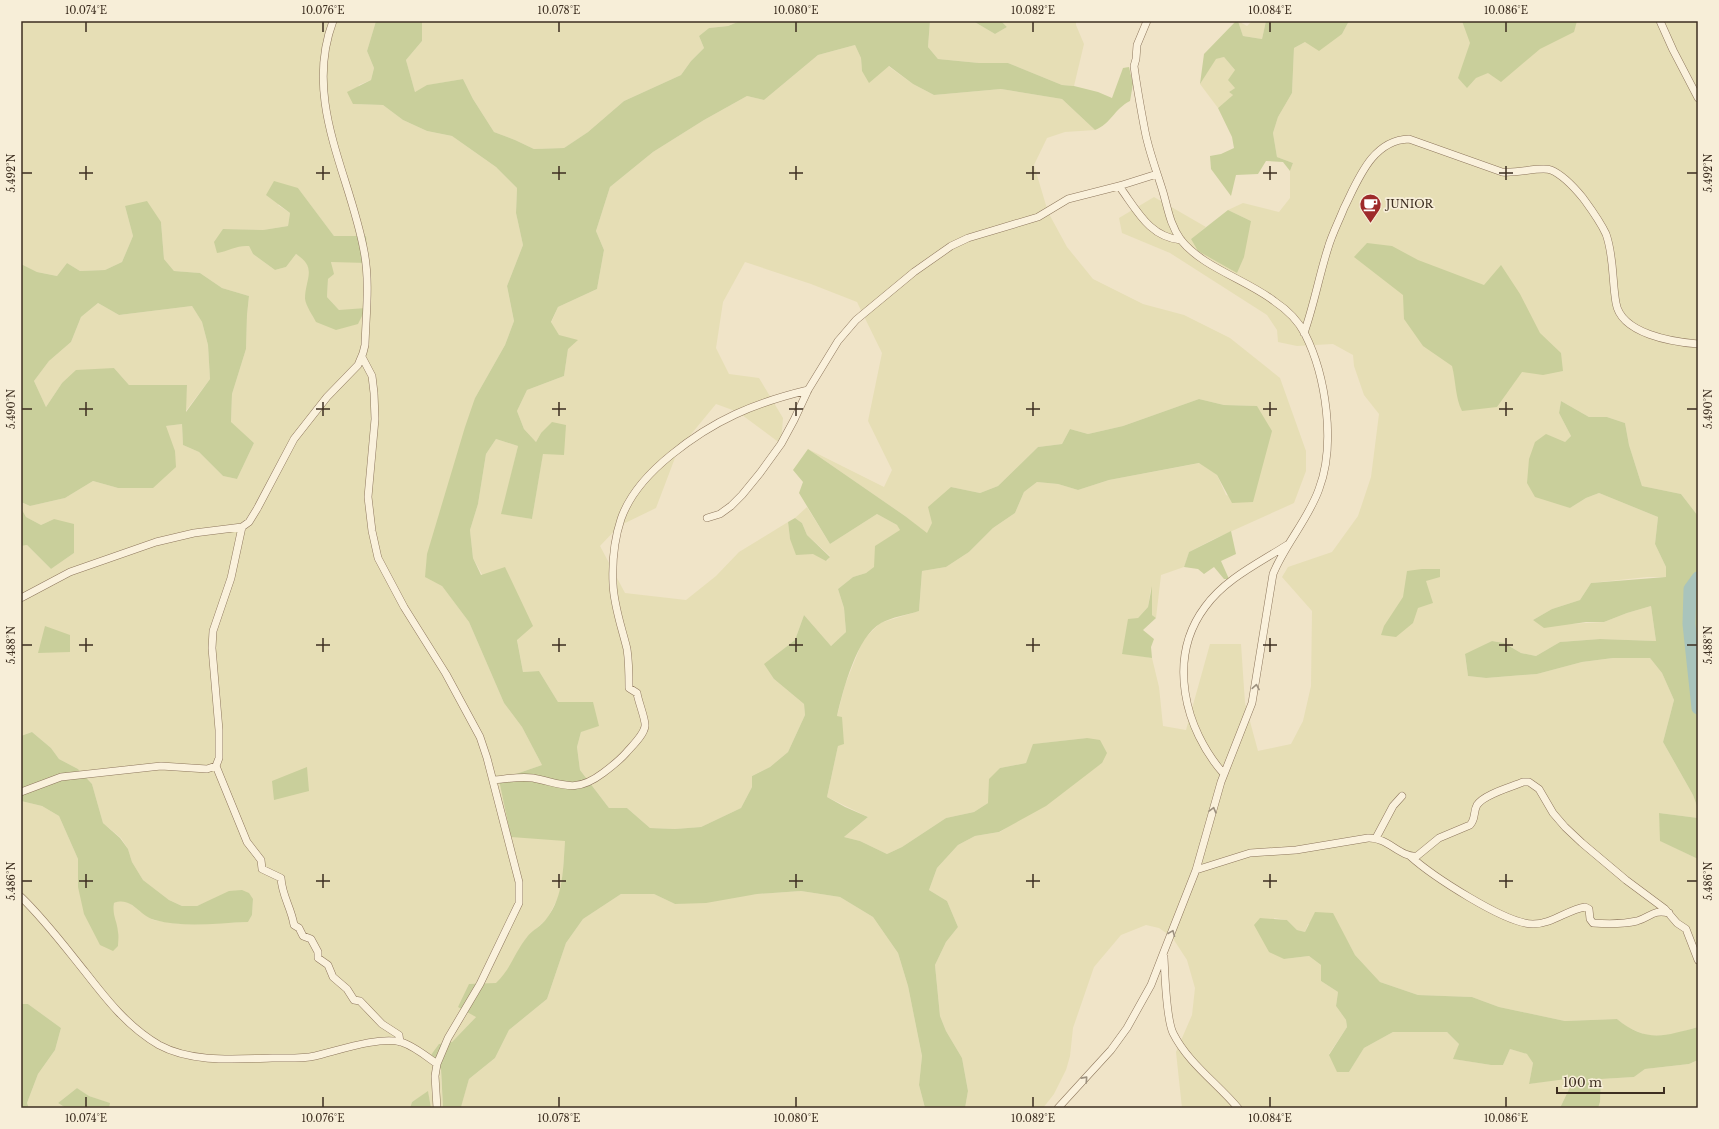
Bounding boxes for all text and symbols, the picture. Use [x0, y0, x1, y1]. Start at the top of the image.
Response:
text: 10.074°E [65, 4, 107, 17]
text: 10.076°E [301, 4, 345, 17]
text: 10.078°E [538, 4, 580, 17]
text: 10.080°E [774, 4, 818, 17]
text: 10.082°E [1011, 4, 1055, 17]
text: 10.084°E [1248, 4, 1292, 17]
text: 10.086°E [1484, 4, 1528, 17]
text: 5.492°N [5, 153, 18, 193]
text: 5.492°N [1702, 153, 1715, 193]
cafe icon: JUNIOR [1358, 191, 1384, 224]
place label: JUNIOR [1384, 197, 1433, 211]
text: 5.490°N [5, 389, 18, 429]
text: 5.490°N [1702, 389, 1715, 429]
text: 5.488°N [5, 626, 18, 664]
text: 5.488°N [1702, 626, 1715, 664]
one-way arrow [1251, 684, 1259, 690]
one-way arrow [1208, 806, 1216, 813]
text: 5.486°N [5, 861, 18, 901]
text: 5.486°N [1702, 861, 1715, 901]
one-way arrow [1167, 929, 1175, 936]
scale bar [1557, 1069, 1664, 1095]
text: 100 m [1563, 1075, 1602, 1090]
one-way arrow [1080, 1076, 1088, 1084]
text: 10.074°E [65, 1112, 107, 1125]
text: 10.076°E [301, 1112, 345, 1125]
text: 10.078°E [538, 1112, 580, 1125]
text: 10.080°E [774, 1112, 818, 1125]
text: 10.082°E [1011, 1112, 1055, 1125]
text: 10.084°E [1248, 1112, 1292, 1125]
text: 10.086°E [1484, 1112, 1528, 1125]

